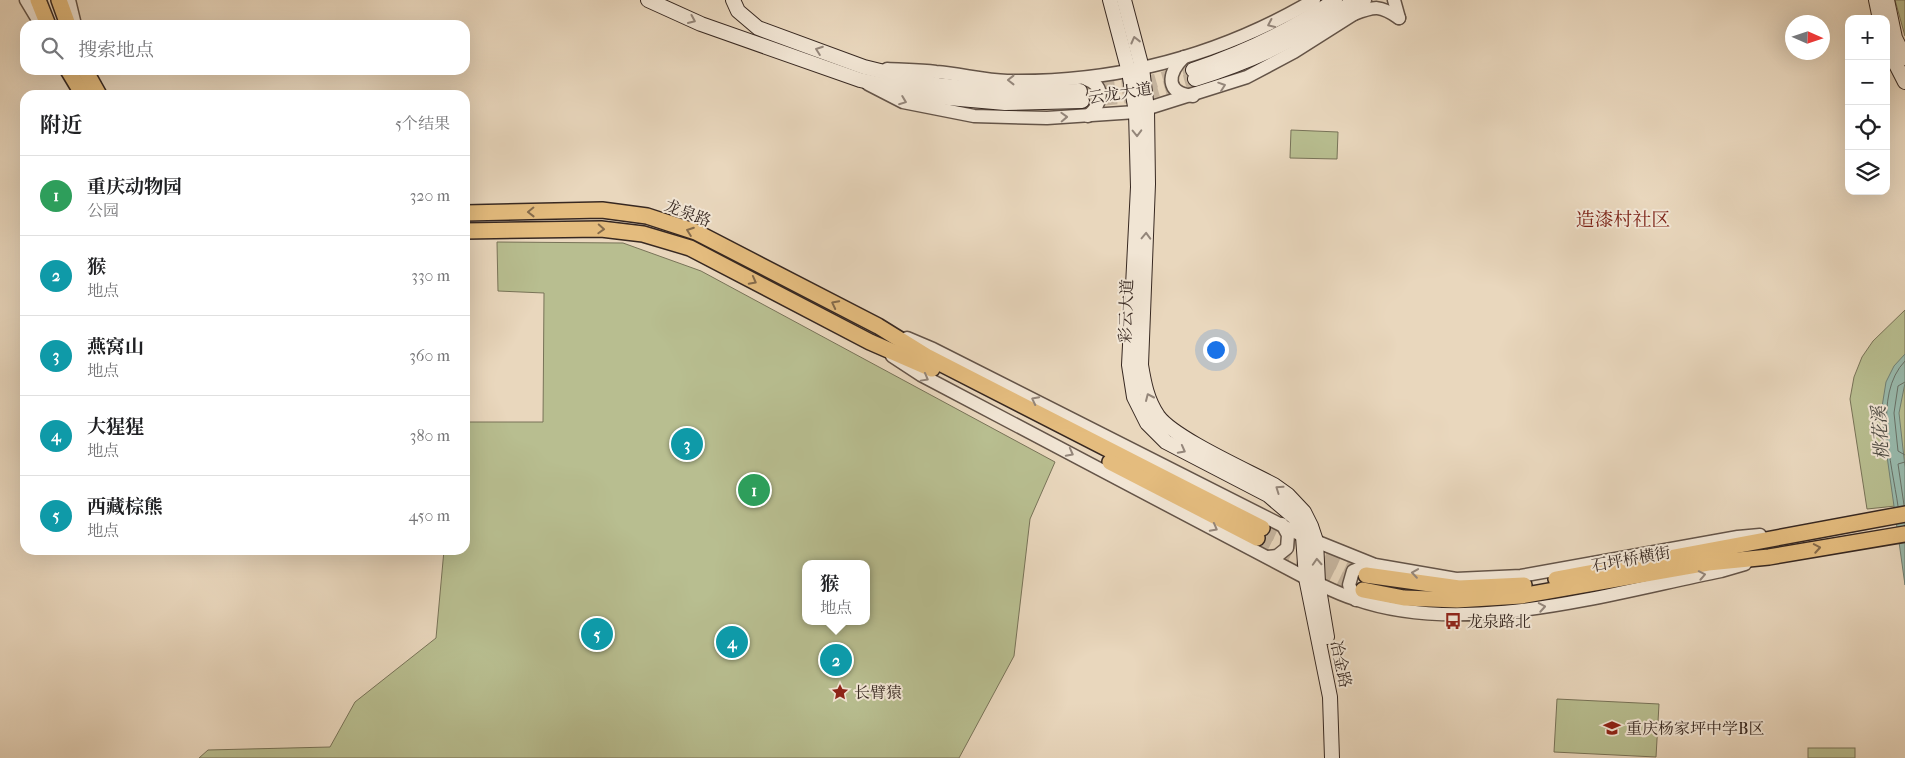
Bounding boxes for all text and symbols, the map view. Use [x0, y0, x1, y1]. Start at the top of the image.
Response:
one-way arrow [687, 14, 696, 24]
north arrow [1785, 15, 1830, 60]
map controls [1845, 15, 1890, 195]
button: + [1845, 15, 1890, 60]
one-way arrow [1267, 17, 1276, 28]
search box [20, 20, 470, 75]
icon: search [38, 34, 66, 62]
one-way arrow [1130, 36, 1140, 44]
text: 搜索地点 [78, 39, 154, 61]
one-way arrow [815, 46, 823, 56]
button: − [1845, 60, 1890, 105]
one-way arrow [1007, 75, 1015, 86]
street label: 云龙大道 [1087, 79, 1153, 107]
one-way arrow [1217, 82, 1226, 92]
one-way arrow [898, 95, 907, 105]
button: locate [1845, 105, 1890, 150]
one-way arrow [1060, 112, 1068, 122]
text: 附近 [40, 113, 82, 137]
text: 5个结果 [395, 114, 450, 133]
one-way arrow [1131, 129, 1142, 137]
button: layers [1845, 150, 1890, 195]
text: 重庆动物园 [87, 176, 182, 198]
text: 1 [53, 186, 59, 205]
text: 320 m [410, 186, 450, 205]
street label: 龙泉路 [662, 196, 714, 230]
text: 公园 [87, 201, 119, 220]
one-way arrow [526, 206, 534, 217]
district label: 造漆村社区 [1575, 209, 1671, 231]
one-way arrow [597, 224, 605, 235]
one-way arrow [686, 227, 695, 237]
one-way arrow [1141, 232, 1152, 240]
text: 猴 [87, 256, 106, 278]
text: 2 [52, 266, 60, 285]
text: 330 m [411, 266, 450, 285]
one-way arrow [748, 275, 757, 285]
street label: 彩云大道 [1115, 279, 1137, 343]
text: 地点 [87, 281, 119, 300]
one-way arrow [831, 300, 840, 310]
text: 燕窝山 [87, 336, 144, 358]
your location [1203, 337, 1229, 363]
text: 3 [53, 346, 59, 365]
text: 360 m [409, 346, 450, 365]
text: 地点 [87, 361, 119, 380]
one-way arrow [920, 372, 929, 382]
one-way arrow [1144, 393, 1155, 402]
one-way arrow [1031, 396, 1040, 406]
water label: 桃花溪 [1869, 403, 1893, 461]
text: 大猩猩 [87, 416, 144, 438]
pin: 3 [671, 425, 703, 463]
text: 4 [51, 426, 61, 445]
text: 380 m [410, 426, 450, 445]
text: 地点 [87, 441, 119, 460]
one-way arrow [1176, 444, 1185, 454]
one-way arrow [1064, 447, 1073, 457]
pin: 1 [738, 471, 770, 509]
one-way arrow [1275, 486, 1284, 495]
text: 西藏棕熊 [87, 496, 163, 518]
text: 5 [53, 506, 59, 525]
text: 450 m [409, 506, 450, 525]
text: 地点 [87, 521, 119, 540]
one-way arrow [1208, 522, 1217, 532]
street label: 石坪桥横街 [1590, 543, 1672, 575]
one-way arrow [1813, 544, 1821, 554]
one-way arrow [1311, 558, 1322, 566]
popup [802, 560, 870, 625]
one-way arrow [1411, 568, 1419, 579]
one-way arrow [1697, 570, 1706, 580]
text: 猴 [820, 573, 839, 595]
text: 地点 [820, 598, 852, 617]
one-way arrow [1538, 602, 1547, 612]
bus stop icon: 龙泉路北 [1443, 611, 1463, 631]
place label: 龙泉路北 [1467, 612, 1531, 631]
pin: 5 [581, 615, 613, 653]
pin: 4 [716, 623, 748, 661]
street label: 冶金路 [1327, 639, 1355, 689]
pin: 2 [820, 641, 852, 679]
place icon: 长臂猿 [830, 682, 850, 702]
place label: 长臂猿 [854, 683, 902, 702]
school or university icon: 重庆杨家坪中学B区 [1602, 718, 1622, 738]
place label: 重庆杨家坪中学B区 [1626, 719, 1764, 738]

